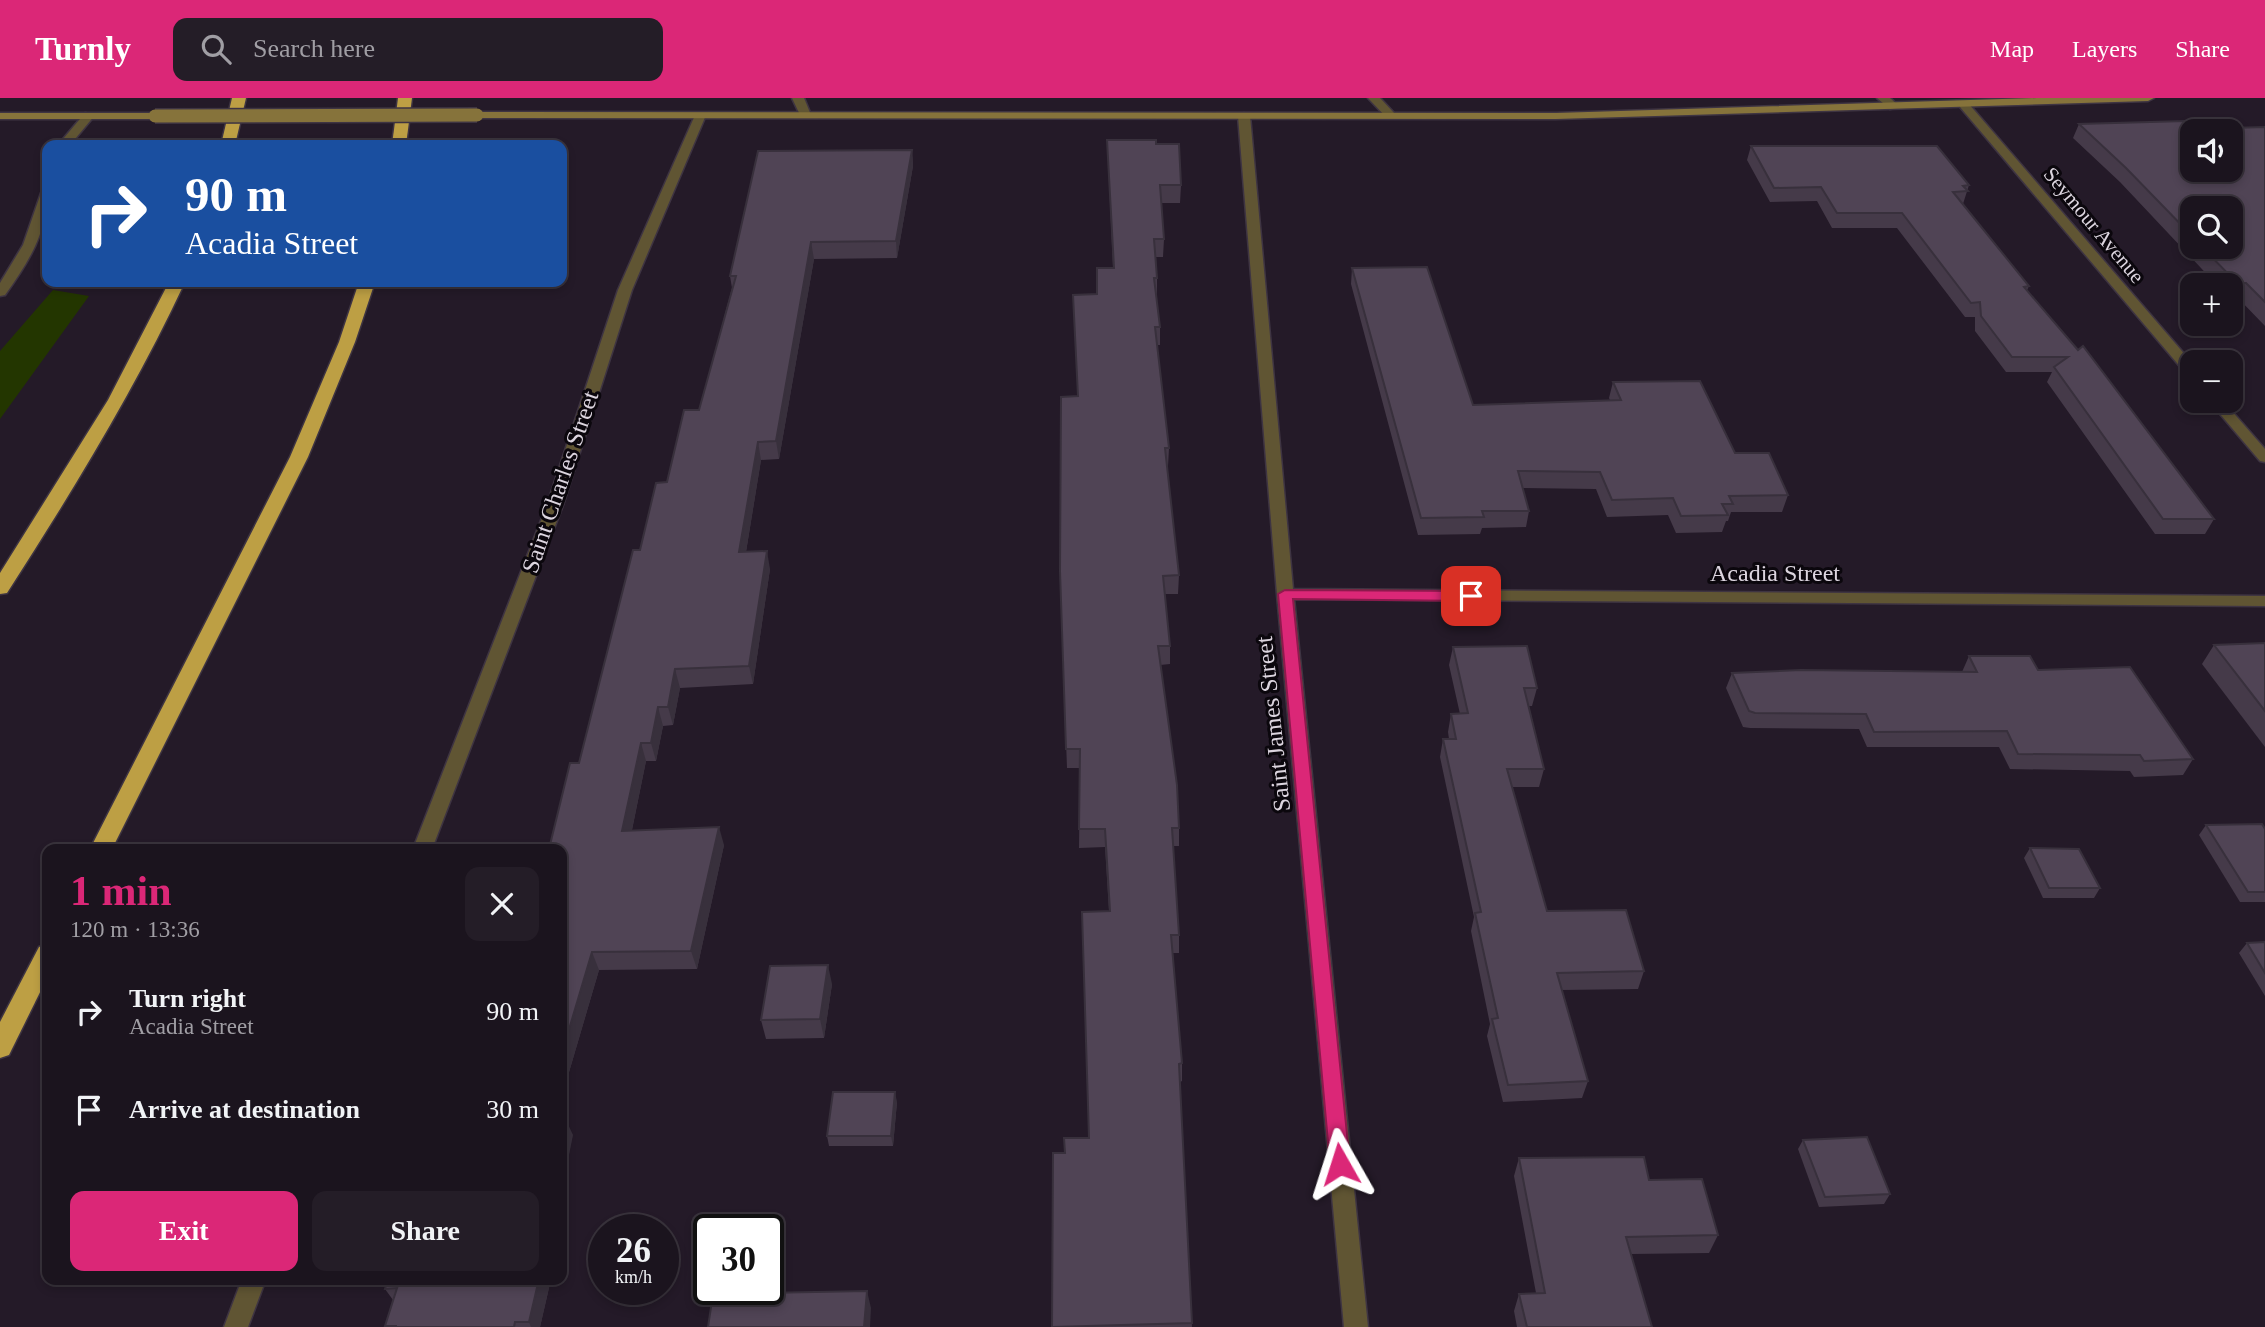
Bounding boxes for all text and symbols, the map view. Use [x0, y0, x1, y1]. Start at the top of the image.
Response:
search box [173, 18, 663, 81]
icon: search [197, 30, 235, 68]
text: Turnly [35, 31, 131, 67]
text: Search here [253, 34, 375, 63]
text: Map [1990, 36, 2034, 62]
text: Layers [2072, 36, 2137, 62]
text: Share [2175, 36, 2230, 62]
map controls [2180, 119, 2243, 413]
button: sound [2180, 119, 2243, 182]
street label: Seymour Avenue [2039, 162, 2149, 288]
text: 90 m [185, 167, 287, 222]
icon: right [70, 168, 161, 259]
button: search [2180, 196, 2243, 259]
text: Acadia Street [185, 225, 358, 261]
button: + [2180, 273, 2243, 336]
button: − [2180, 350, 2243, 413]
street label: Saint Charles Street [517, 387, 603, 576]
street label: Acadia Street [1710, 560, 1840, 586]
pin [1441, 566, 1501, 626]
icon: arrive [1452, 577, 1490, 615]
street label: Saint James Street [1251, 635, 1295, 813]
button: close [465, 867, 539, 941]
text: 1 min [70, 868, 172, 914]
text: 120 m · 13:36 [70, 917, 200, 942]
text: Turn right [129, 984, 246, 1013]
icon: right [70, 993, 108, 1031]
text: 90 m [486, 997, 539, 1026]
text: Acadia Street [129, 1014, 254, 1039]
icon: arrive [70, 1091, 108, 1129]
text: Arrive at destination [129, 1095, 360, 1124]
text: 30 m [486, 1095, 539, 1124]
position arrow [1303, 1127, 1377, 1201]
button: Exit [70, 1191, 298, 1271]
button: Share [312, 1191, 539, 1271]
speed limit sign: 30 [693, 1214, 784, 1305]
text: 26 [616, 1231, 651, 1270]
text: km/h [615, 1267, 652, 1287]

